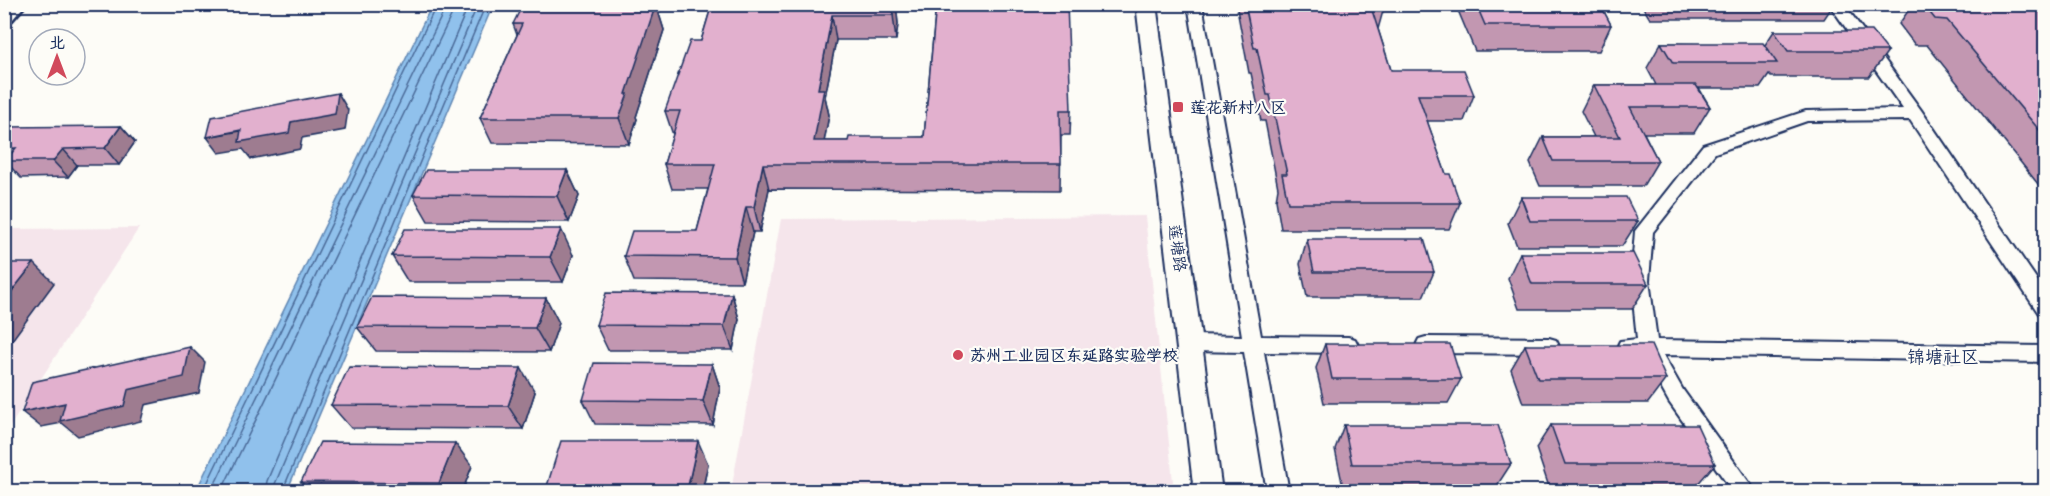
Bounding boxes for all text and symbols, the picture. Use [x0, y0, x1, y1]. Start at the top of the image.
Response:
north arrow [27, 27, 87, 87]
text: 北 [49, 31, 65, 56]
place label: 莲花新村八区 [1190, 96, 1286, 121]
marker: 莲花新村八区 [1171, 100, 1185, 114]
street label: 莲塘路 [1161, 223, 1192, 274]
place label: 苏州工业园区东延路实验学校 [970, 344, 1178, 369]
district label: 锦塘社区 [1907, 344, 1979, 373]
marker: 苏州工业园区东延路实验学校 [951, 348, 965, 362]

